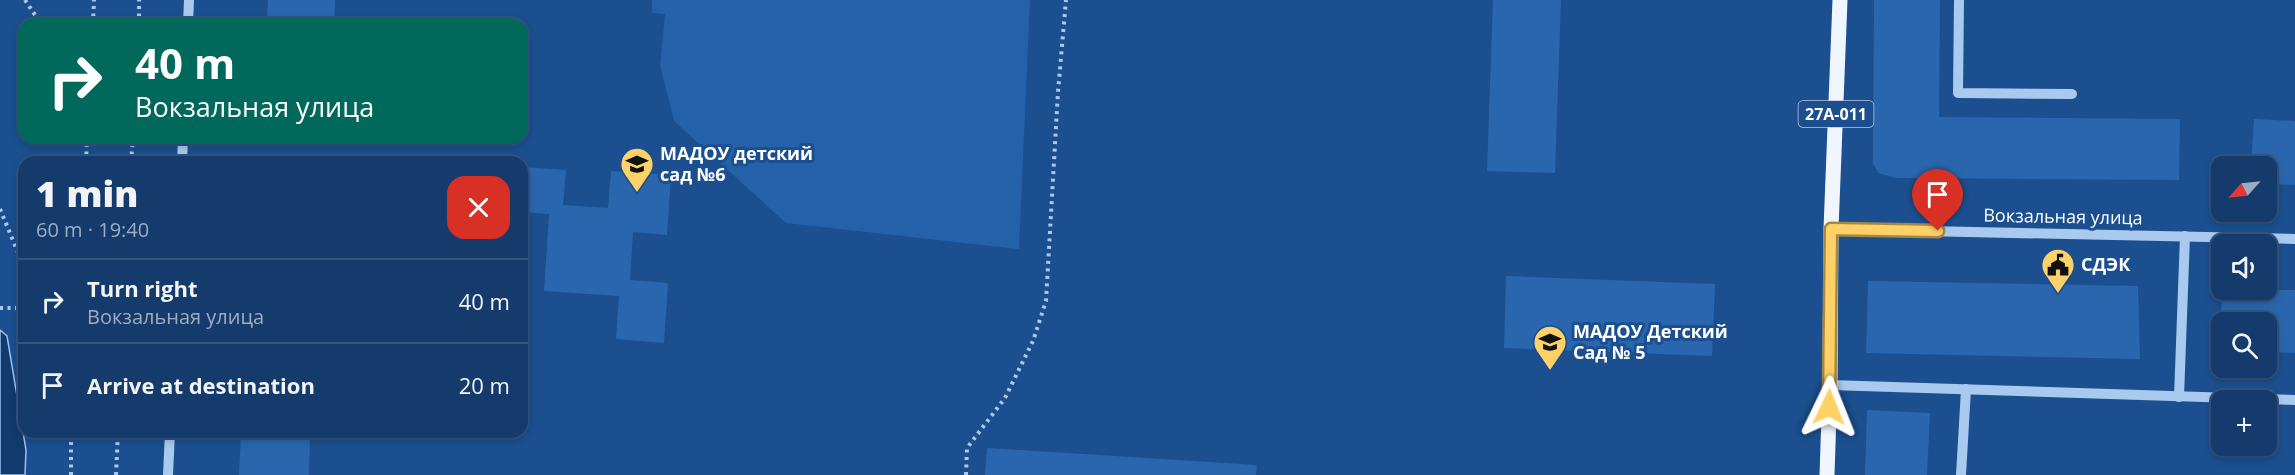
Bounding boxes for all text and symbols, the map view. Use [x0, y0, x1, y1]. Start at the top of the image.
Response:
text: 40 m [135, 34, 235, 91]
icon: right [36, 42, 114, 120]
text: Вокзальная улица [135, 88, 374, 125]
road number: 27А-011 [1798, 101, 1874, 127]
place label: МАДОУ детский сад №6 [660, 141, 813, 186]
school or university icon: МАДОУ детский сад №6 [619, 146, 655, 193]
north arrow [2211, 156, 2277, 222]
map controls [2211, 156, 2277, 456]
text: 1 min [36, 169, 138, 218]
pin [1912, 169, 1963, 231]
button: close [447, 176, 510, 239]
icon: arrive [1921, 178, 1954, 211]
street label: Вокзальная улица [1983, 203, 2143, 229]
text: 60 m · 19:40 [36, 216, 149, 243]
button: sound [2211, 234, 2277, 300]
public building icon: СДЭК [2040, 247, 2076, 294]
place label: СДЭК [2081, 252, 2131, 276]
text: Turn right [87, 273, 198, 303]
icon: right [36, 285, 69, 318]
text: 40 m [459, 286, 510, 316]
text: Вокзальная улица [87, 303, 264, 330]
button: search [2211, 312, 2277, 378]
place label: МАДОУ Детский Сад № 5 [1573, 319, 1728, 364]
school or university icon: МАДОУ Детский Сад № 5 [1532, 324, 1568, 371]
icon: arrive [36, 369, 69, 402]
text: Arrive at destination [87, 370, 315, 400]
text: 20 m [459, 370, 510, 400]
position arrow [1797, 375, 1861, 439]
button: + [2211, 390, 2277, 456]

